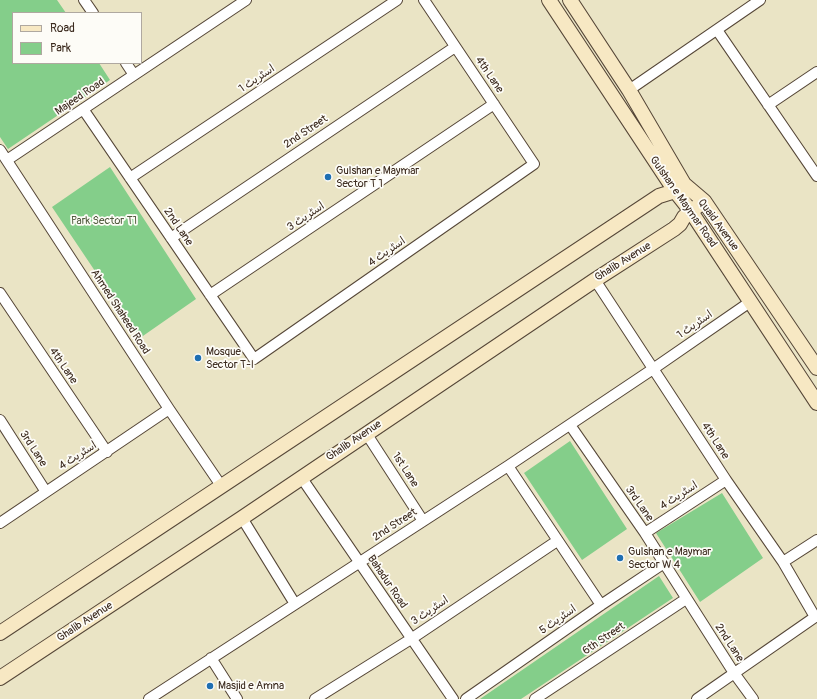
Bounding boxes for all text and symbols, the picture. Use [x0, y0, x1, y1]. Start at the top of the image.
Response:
legend [12, 12, 142, 64]
text: Road [50, 21, 75, 36]
text: Park [50, 41, 71, 56]
street label: 4th Lane [472, 54, 506, 96]
street label: اسٹریٹ 1 [237, 62, 277, 96]
street label: Majeed Road [53, 76, 107, 118]
street label: 2nd Street [282, 113, 330, 151]
street label: Gulshan e Maymar Road [646, 154, 720, 250]
place label: Gulshan e Maymar Sector T 1 [336, 164, 419, 190]
marker: Gulshan e Maymar Sector T 1 [323, 172, 333, 182]
street label: Quaid Avenue [695, 196, 741, 254]
street label: اسٹریٹ 3 [285, 200, 327, 234]
street label: 2nd Lane [161, 206, 195, 248]
park label: Park Sector T1 [71, 214, 137, 228]
street label: اسٹریٹ 4 [366, 234, 408, 270]
street label: Ghalib Avenue [592, 240, 654, 284]
street label: Ahmed Shaheed Road [88, 267, 152, 357]
street label: اسٹریٹ 1 [675, 308, 715, 342]
street label: 4th Lane [46, 345, 80, 387]
place label: Mosque Sector T-I [206, 345, 254, 371]
marker: Mosque Sector T-I [193, 353, 203, 363]
street label: Ghalib Avenue [324, 418, 384, 464]
street label: 4th Lane [698, 420, 732, 462]
street label: 3rd Lane [17, 429, 49, 469]
street label: اسٹریٹ 4 [57, 439, 99, 473]
street label: 1st Lane [389, 450, 421, 490]
street label: اسٹریٹ 4 [658, 479, 700, 513]
street label: 3rd Lane [622, 484, 656, 524]
street label: 2nd Street [370, 506, 420, 544]
place label: Gulshan e Maymar Sector W 4 [628, 545, 711, 571]
street label: Bahadur Road [364, 553, 410, 611]
marker: Gulshan e Maymar Sector W 4 [615, 553, 625, 563]
street label: اسٹریٹ 3 [409, 594, 451, 628]
street label: Ghalib Avenue [55, 599, 115, 645]
street label: اسٹریٹ 5 [537, 603, 579, 637]
street label: 6th Street [580, 620, 628, 658]
street label: 2nd Lane [712, 621, 746, 665]
place label: Masjid e Amna [218, 679, 284, 693]
marker: Masjid e Amna [205, 681, 215, 691]

